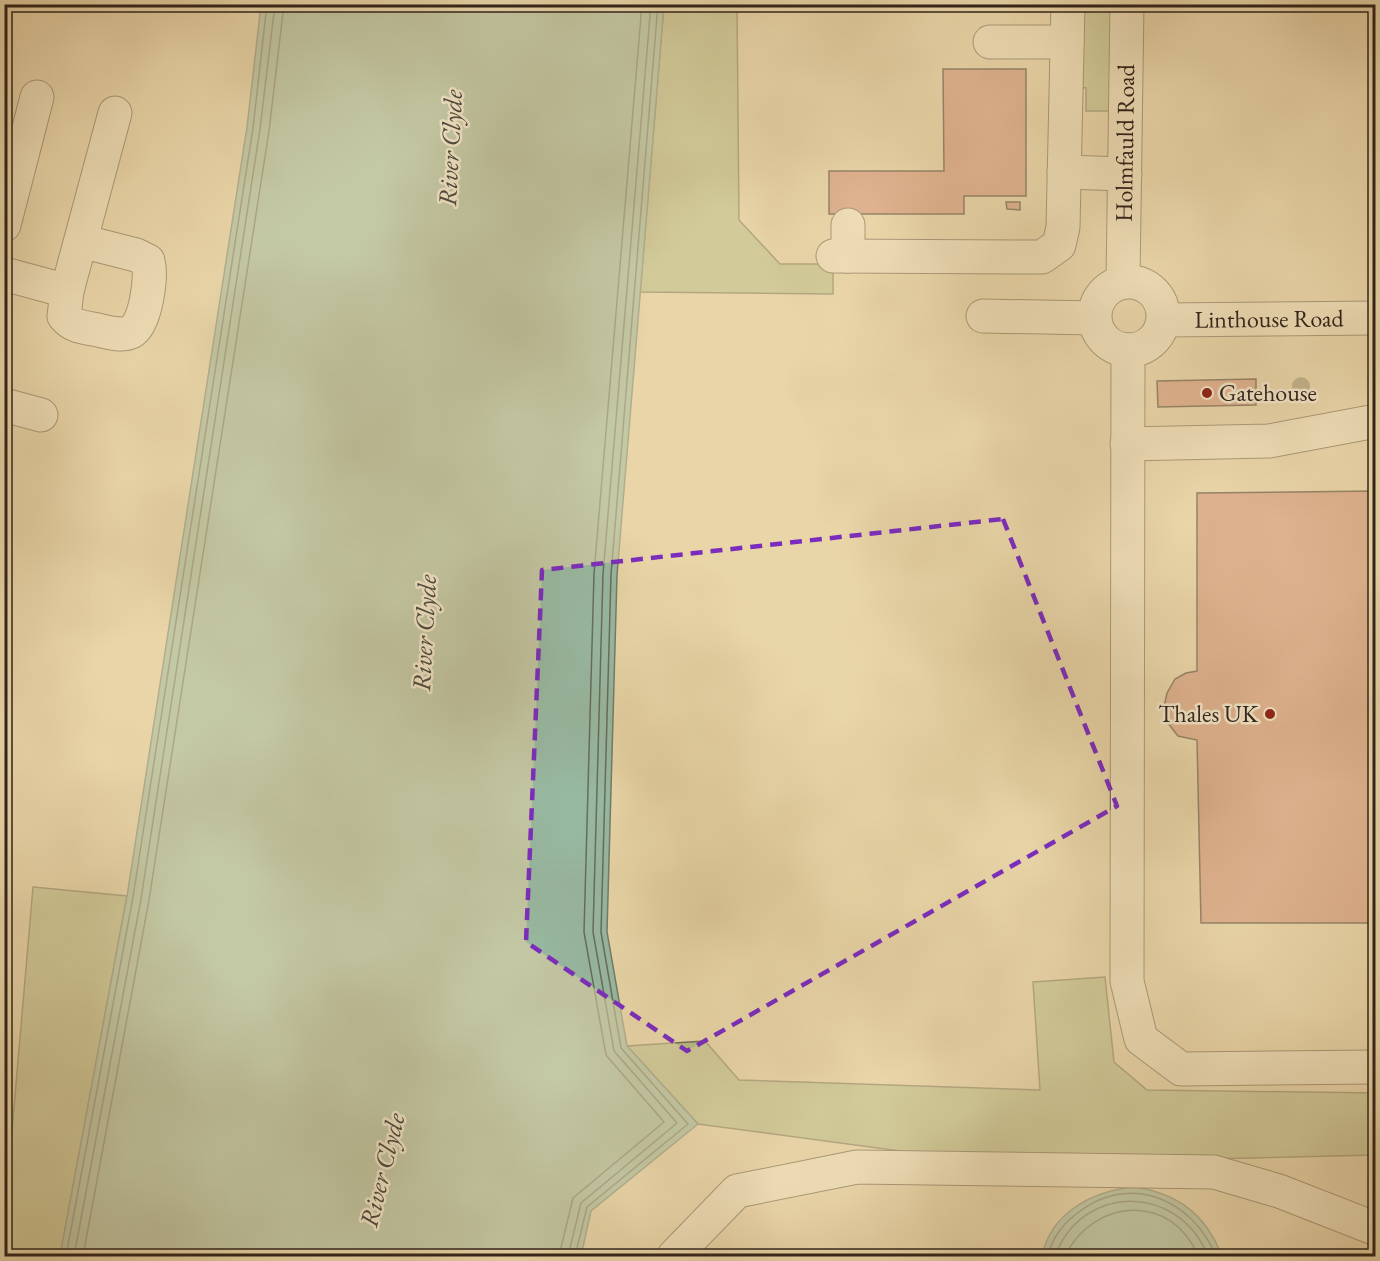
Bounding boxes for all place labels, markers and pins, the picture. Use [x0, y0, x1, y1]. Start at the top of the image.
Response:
place label: Gatehouse [1219, 377, 1317, 408]
marker: Gatehouse [1200, 386, 1214, 400]
place label: Thales UK [1158, 698, 1259, 729]
marker: Thales UK [1263, 707, 1277, 721]

